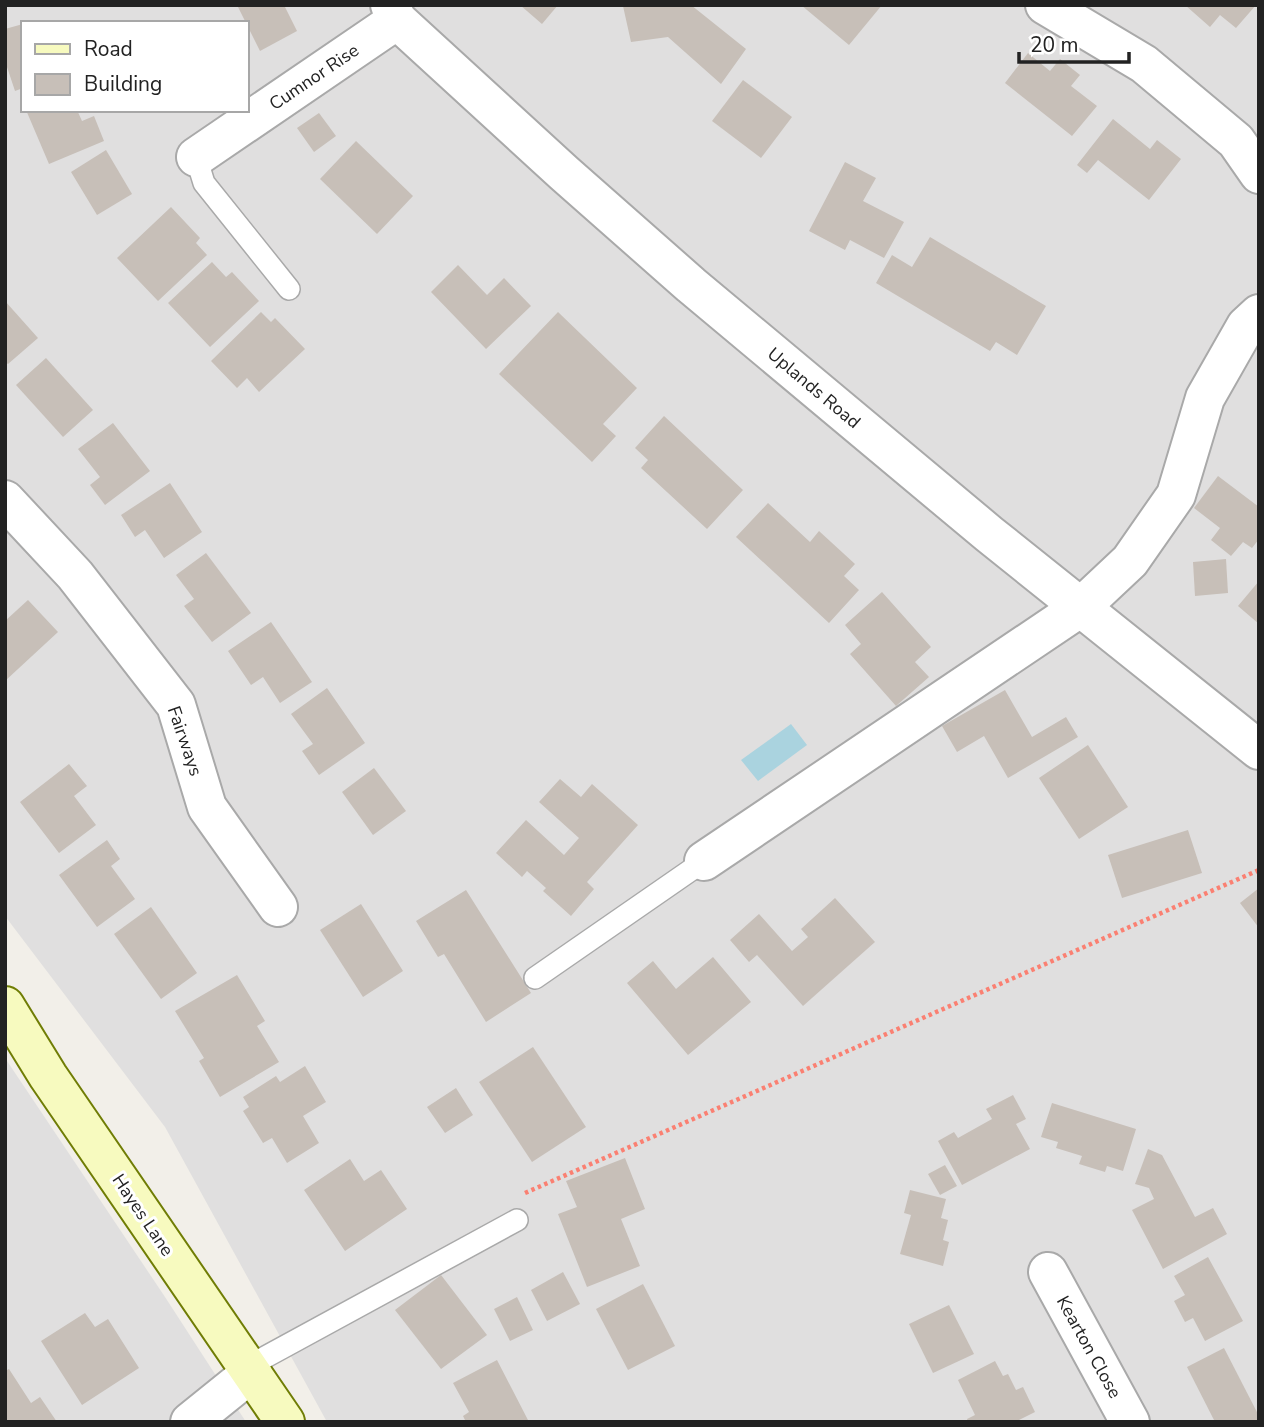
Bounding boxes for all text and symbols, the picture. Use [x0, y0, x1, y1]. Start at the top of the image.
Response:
legend [21, 21, 248, 112]
scale bar [1019, 21, 1129, 65]
text: 20 m [1030, 31, 1079, 59]
text: Road [84, 35, 133, 63]
street label: Cumnor Rise [265, 38, 363, 116]
text: Building [84, 70, 162, 98]
street label: Uplands Road [762, 342, 866, 434]
street label: Fairways [162, 703, 208, 779]
street label: Hayes Lane [107, 1169, 179, 1261]
street label: Kearton Close [1051, 1291, 1127, 1403]

